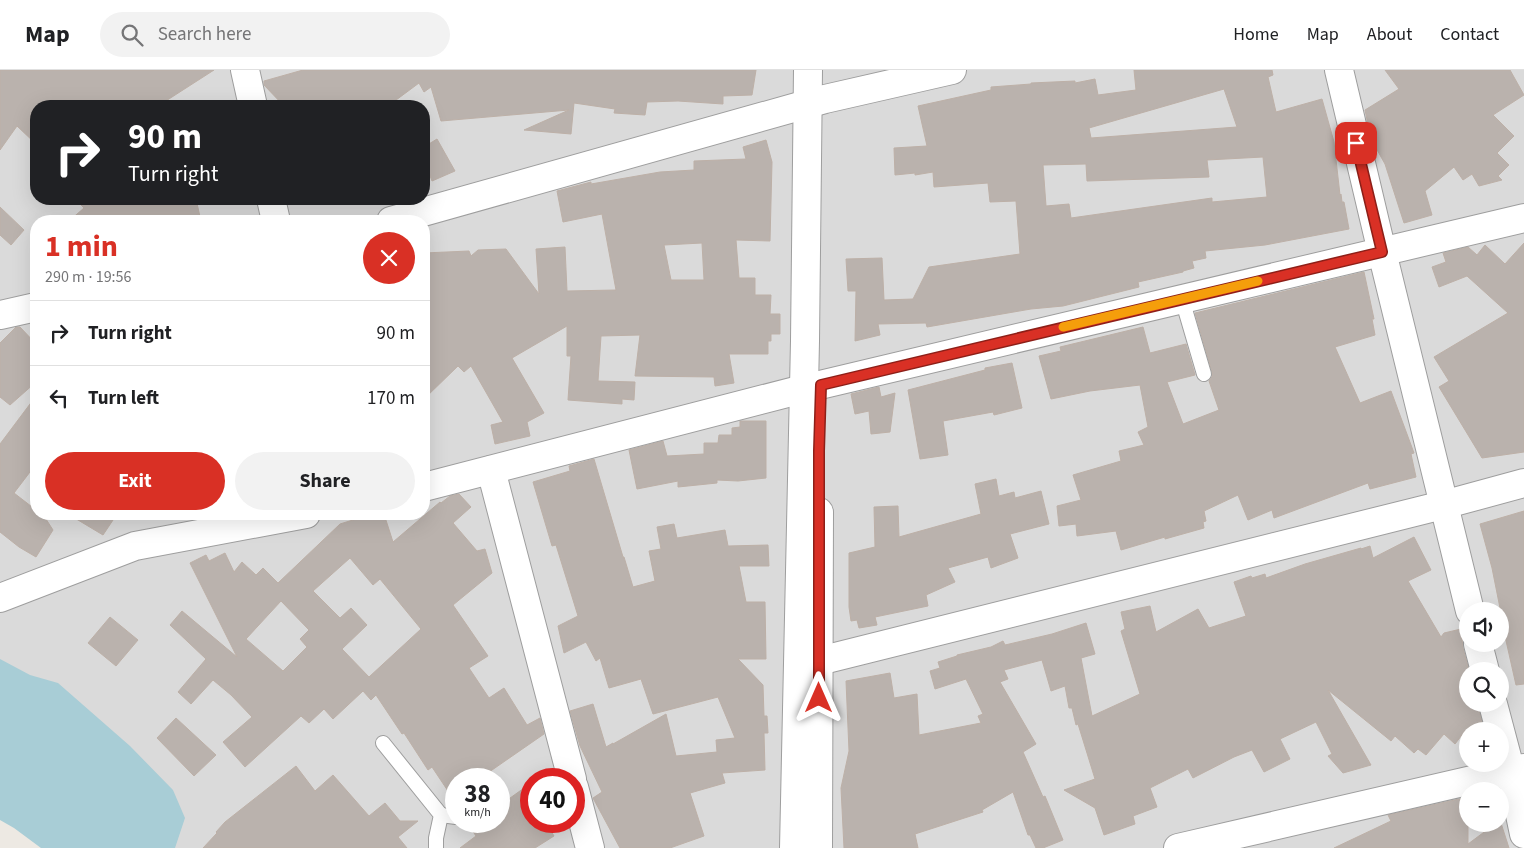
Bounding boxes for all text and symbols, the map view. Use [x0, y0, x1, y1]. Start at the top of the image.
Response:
search box [100, 12, 450, 57]
text: Map [25, 17, 70, 52]
icon: search [118, 21, 146, 49]
text: Search here [158, 21, 251, 48]
text: Home [1233, 22, 1279, 47]
text: Map [1307, 22, 1339, 47]
text: About [1367, 22, 1412, 47]
text: Contact [1440, 22, 1499, 47]
text: 90 m [128, 112, 202, 162]
icon: right [45, 120, 110, 185]
pin [1335, 122, 1377, 164]
icon: arrive [1342, 129, 1370, 157]
text: Turn right [128, 158, 218, 190]
text: 1 min [45, 225, 118, 268]
button: close [363, 232, 415, 284]
text: 290 m · 19:56 [45, 266, 132, 288]
icon: right [45, 319, 73, 347]
text: Turn right [88, 320, 172, 347]
text: 90 m [377, 320, 415, 347]
icon: left [45, 384, 73, 412]
text: Turn left [88, 385, 159, 412]
text: 170 m [367, 385, 415, 412]
button: Exit [45, 452, 225, 510]
button: Share [235, 452, 415, 510]
map controls [1459, 602, 1509, 832]
button: sound [1459, 602, 1509, 652]
button: search [1459, 662, 1509, 712]
position arrow [792, 671, 844, 723]
button: + [1459, 722, 1509, 772]
speed limit sign: 40 [520, 768, 585, 833]
text: 38 [464, 776, 491, 812]
button: − [1459, 782, 1509, 832]
text: km/h [464, 804, 491, 821]

